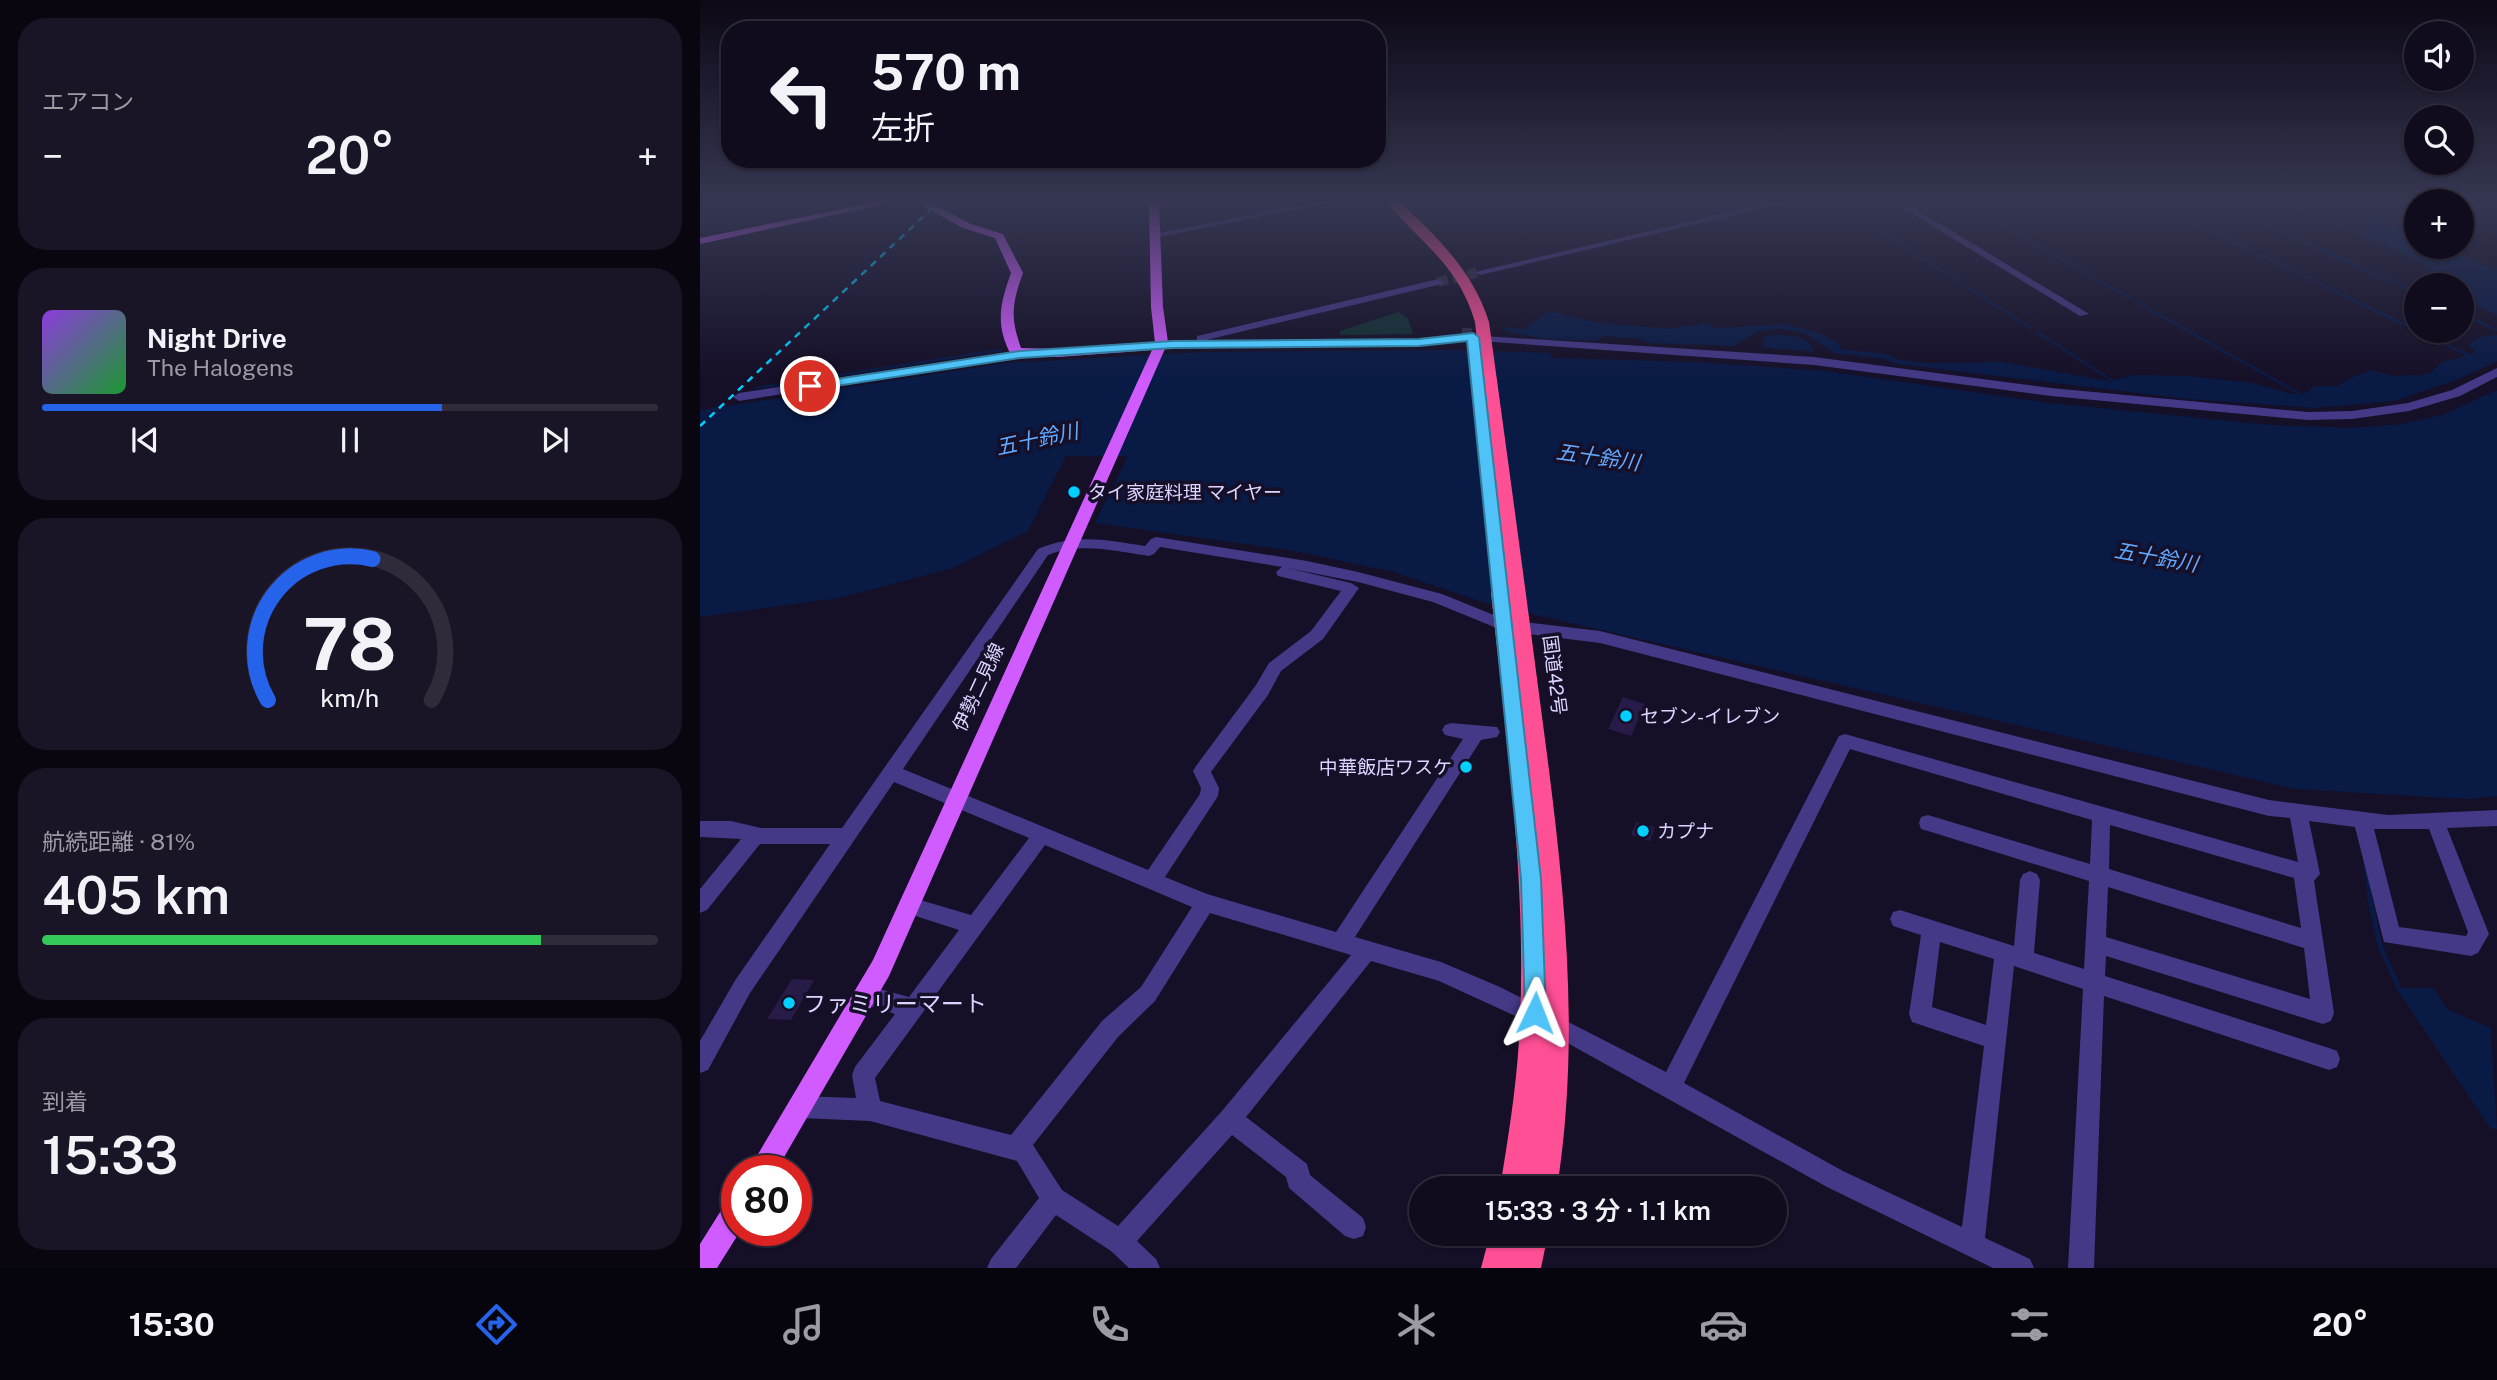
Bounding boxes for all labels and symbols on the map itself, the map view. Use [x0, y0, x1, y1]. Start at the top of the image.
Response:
pin [780, 356, 840, 416]
water label: 五十鈴川 [993, 418, 1083, 460]
water label: 五十鈴川 [1555, 439, 1643, 476]
place label: タイ家庭料理 マイヤー [1088, 481, 1282, 503]
marker: タイ家庭料理 マイヤー [1066, 484, 1082, 500]
water label: 五十鈴川 [2112, 537, 2202, 577]
street label: 国道42号 [1539, 634, 1571, 716]
street label: 伊勢二見線 [948, 639, 1008, 735]
place label: セブン-イレブン [1640, 705, 1780, 727]
marker: セブン-イレブン [1618, 708, 1634, 724]
place label: 中華飯店ワスケ [1319, 756, 1452, 778]
marker: 中華飯店ワスケ [1458, 759, 1474, 775]
place label: カプナ [1657, 820, 1714, 842]
marker: カプナ [1635, 823, 1651, 839]
position arrow [1498, 976, 1572, 1050]
place label: ファミリーマート [803, 990, 987, 1017]
marker: ファミリーマート [781, 995, 797, 1011]
speed limit sign: 80 [721, 1155, 812, 1246]

